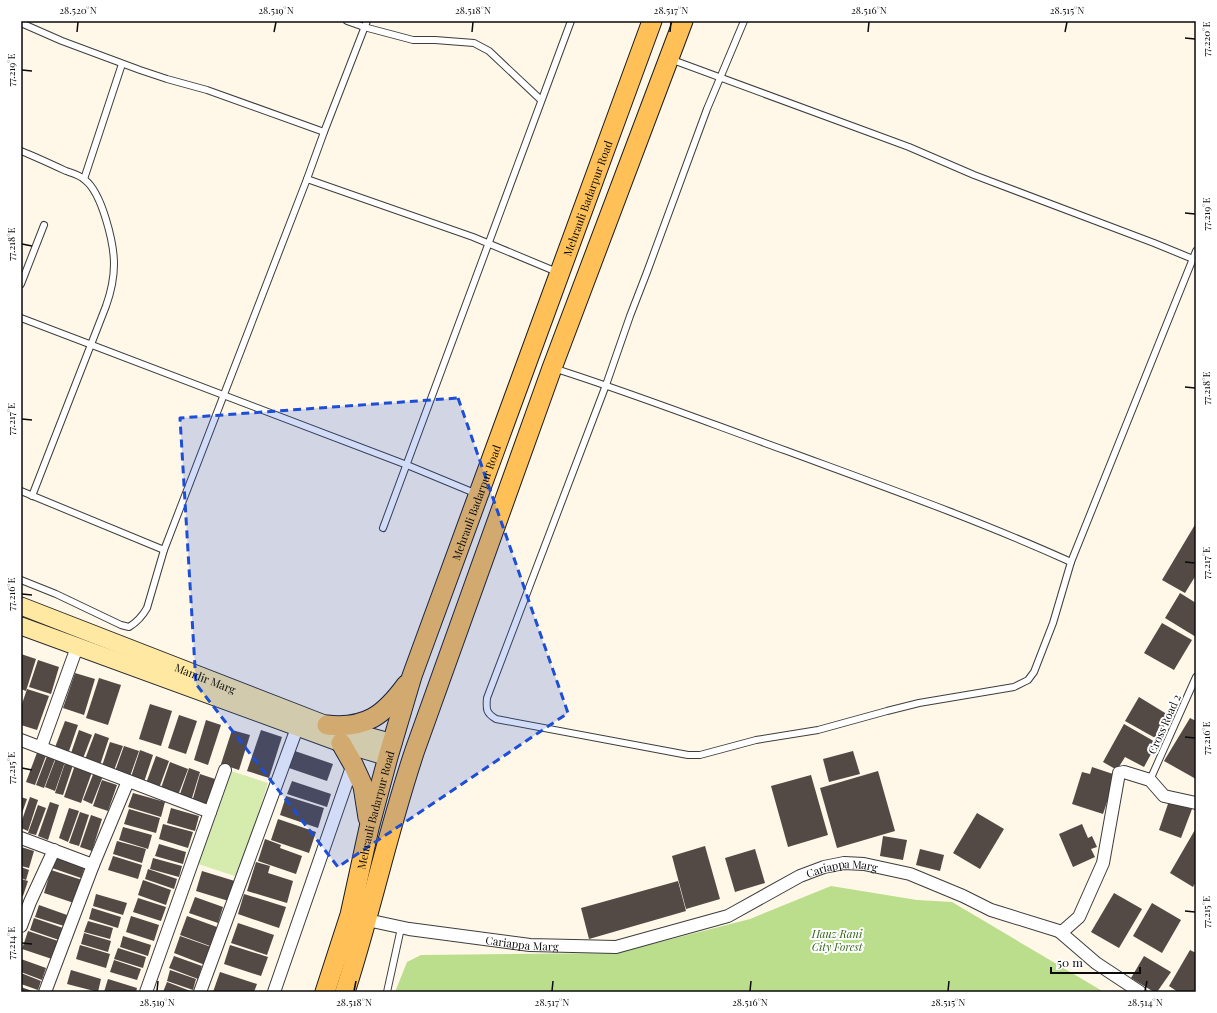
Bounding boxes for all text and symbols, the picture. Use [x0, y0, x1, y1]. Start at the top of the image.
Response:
text: 28.520°N [59, 3, 97, 17]
text: 28.519°N [258, 3, 294, 17]
text: 28.518°N [455, 3, 491, 17]
text: 28.517°N [654, 3, 688, 17]
text: 28.516°N [851, 3, 887, 17]
text: 28.515°N [1050, 3, 1084, 17]
text: 77.220°E [1199, 22, 1213, 56]
text: 77.219°E [4, 54, 18, 86]
street label: Mehrauli Badarpur Road [559, 138, 615, 258]
text: 77.219°E [1199, 198, 1213, 230]
text: 77.218°E [4, 227, 18, 261]
text: 77.218°E [1199, 371, 1213, 405]
text: 77.217°E [4, 403, 18, 435]
street label: Mehrauli Badarpur Road [448, 442, 504, 562]
text: 77.217°E [1199, 547, 1213, 579]
text: 77.216°E [4, 577, 18, 611]
street label: Mandir Marg [173, 659, 238, 696]
street label: Cross Road 2 [1144, 692, 1184, 756]
text: 77.216°E [1199, 721, 1213, 755]
street label: Mehrauli Badarpur Road [353, 748, 397, 871]
text: 77.215°E [4, 752, 18, 784]
street label: Cariappa Marg [804, 856, 879, 881]
text: 77.215°E [1199, 896, 1213, 928]
park label: Hauz Rani City Forest [811, 926, 864, 954]
text: 77.214°E [4, 927, 18, 959]
street label: Cariappa Marg [485, 932, 559, 953]
scale bar [1051, 949, 1140, 975]
text: 50 m [1057, 954, 1083, 970]
text: 28.519°N [139, 995, 175, 1009]
text: 28.518°N [336, 995, 372, 1009]
text: 28.517°N [535, 995, 569, 1009]
text: 28.516°N [732, 995, 768, 1009]
text: 28.515°N [931, 995, 965, 1009]
text: 28.514°N [1127, 995, 1163, 1009]

